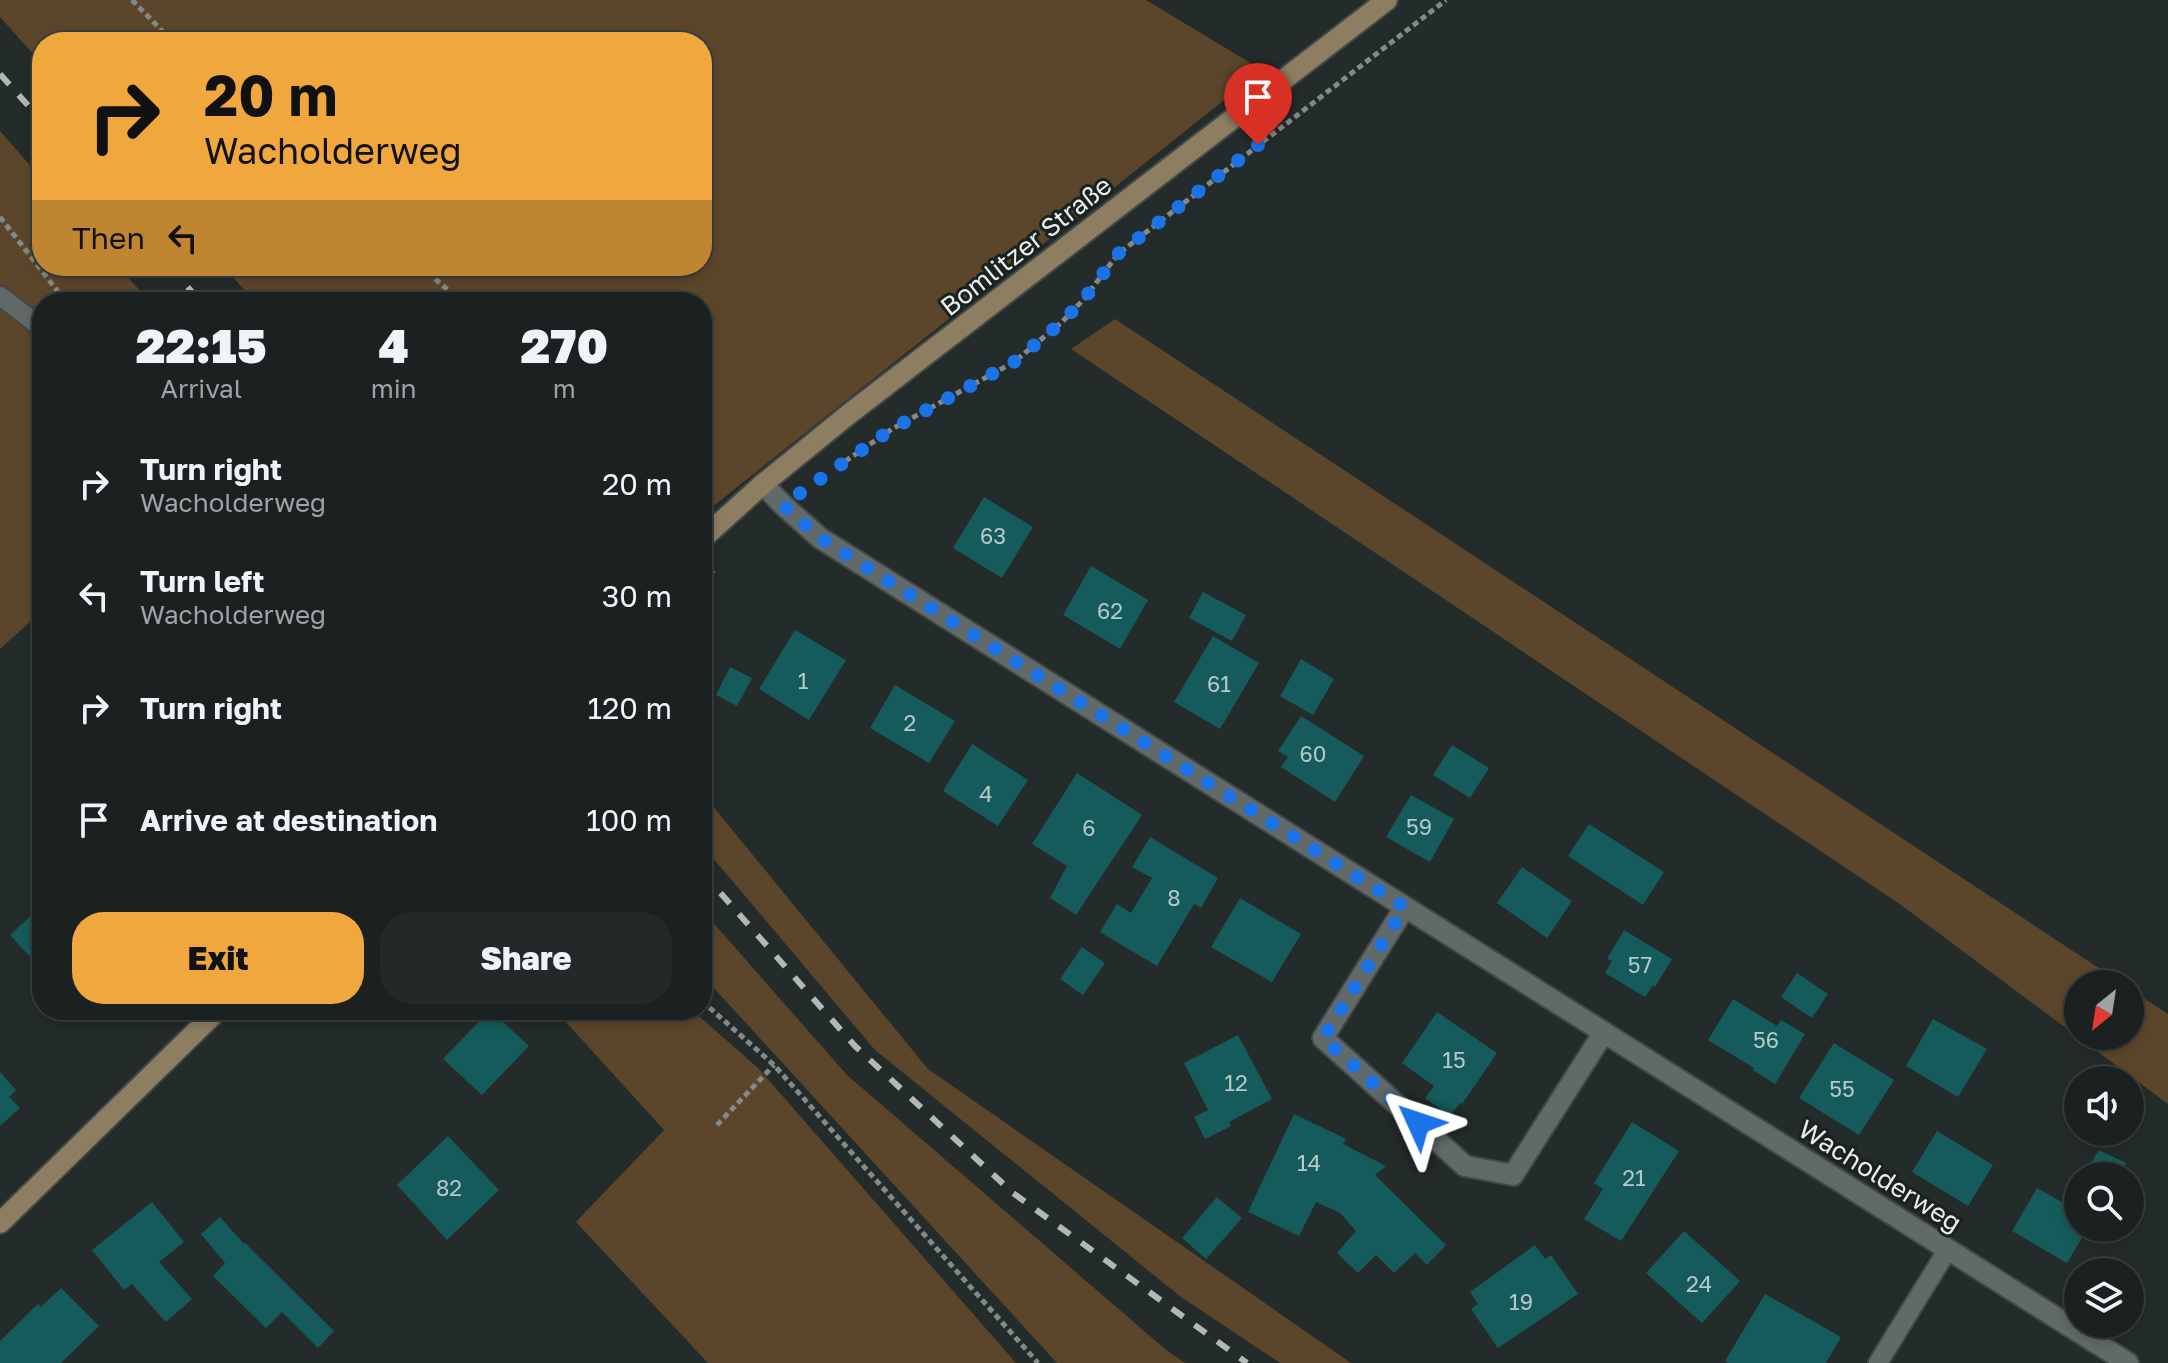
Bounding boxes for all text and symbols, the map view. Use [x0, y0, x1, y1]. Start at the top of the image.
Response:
text: 20 m [204, 61, 338, 128]
pin [1224, 63, 1292, 145]
icon: right [72, 64, 176, 168]
icon: arrive [1236, 75, 1280, 119]
text: Wacholderweg [204, 129, 462, 172]
street label: Bomlitzer Straße [934, 169, 1117, 322]
icon: left [161, 216, 205, 260]
text: Then [72, 220, 145, 256]
text: 22:15 [136, 316, 267, 374]
text: 4 [378, 316, 409, 374]
text: 270 [520, 316, 608, 374]
text: Arrival [161, 373, 242, 404]
text: min [371, 373, 417, 404]
text: m [553, 373, 576, 404]
text: Turn right [140, 451, 282, 487]
icon: right [72, 462, 116, 506]
text: 20 m [602, 466, 672, 502]
text: Wacholderweg [140, 487, 326, 518]
house number: 63 [980, 522, 1006, 549]
text: Turn left [140, 563, 265, 599]
icon: left [72, 574, 116, 618]
text: 30 m [602, 578, 672, 614]
house number: 62 [1097, 597, 1123, 624]
text: Wacholderweg [140, 599, 326, 630]
house number: 1 [798, 667, 809, 694]
house number: 61 [1207, 670, 1231, 697]
icon: right [72, 686, 116, 730]
text: Turn right [140, 690, 282, 726]
text: 120 m [587, 690, 672, 726]
house number: 2 [904, 709, 916, 736]
house number: 60 [1300, 740, 1326, 767]
house number: 4 [979, 780, 993, 807]
icon: arrive [72, 798, 116, 842]
text: Arrive at destination [140, 802, 437, 838]
text: 100 m [586, 802, 672, 838]
house number: 59 [1406, 813, 1432, 840]
house number: 6 [1082, 814, 1096, 841]
house number: 8 [1167, 884, 1181, 911]
button: Exit [72, 912, 364, 1004]
button: Share [380, 912, 672, 1004]
house number: 57 [1628, 951, 1652, 978]
north arrow [2064, 970, 2144, 1050]
map controls [2064, 970, 2144, 1338]
house number: 56 [1753, 1026, 1779, 1053]
house number: 15 [1442, 1046, 1466, 1073]
button: sound [2064, 1066, 2144, 1146]
house number: 12 [1224, 1069, 1248, 1096]
house number: 55 [1829, 1075, 1855, 1102]
position arrow [1376, 1081, 1460, 1165]
street label: Wacholderweg [1793, 1113, 1967, 1238]
house number: 14 [1297, 1149, 1321, 1176]
button: search [2064, 1162, 2144, 1242]
house number: 21 [1622, 1164, 1646, 1191]
house number: 82 [436, 1174, 462, 1201]
button: layers [2064, 1258, 2144, 1338]
house number: 24 [1686, 1270, 1712, 1297]
house number: 19 [1509, 1288, 1533, 1315]

